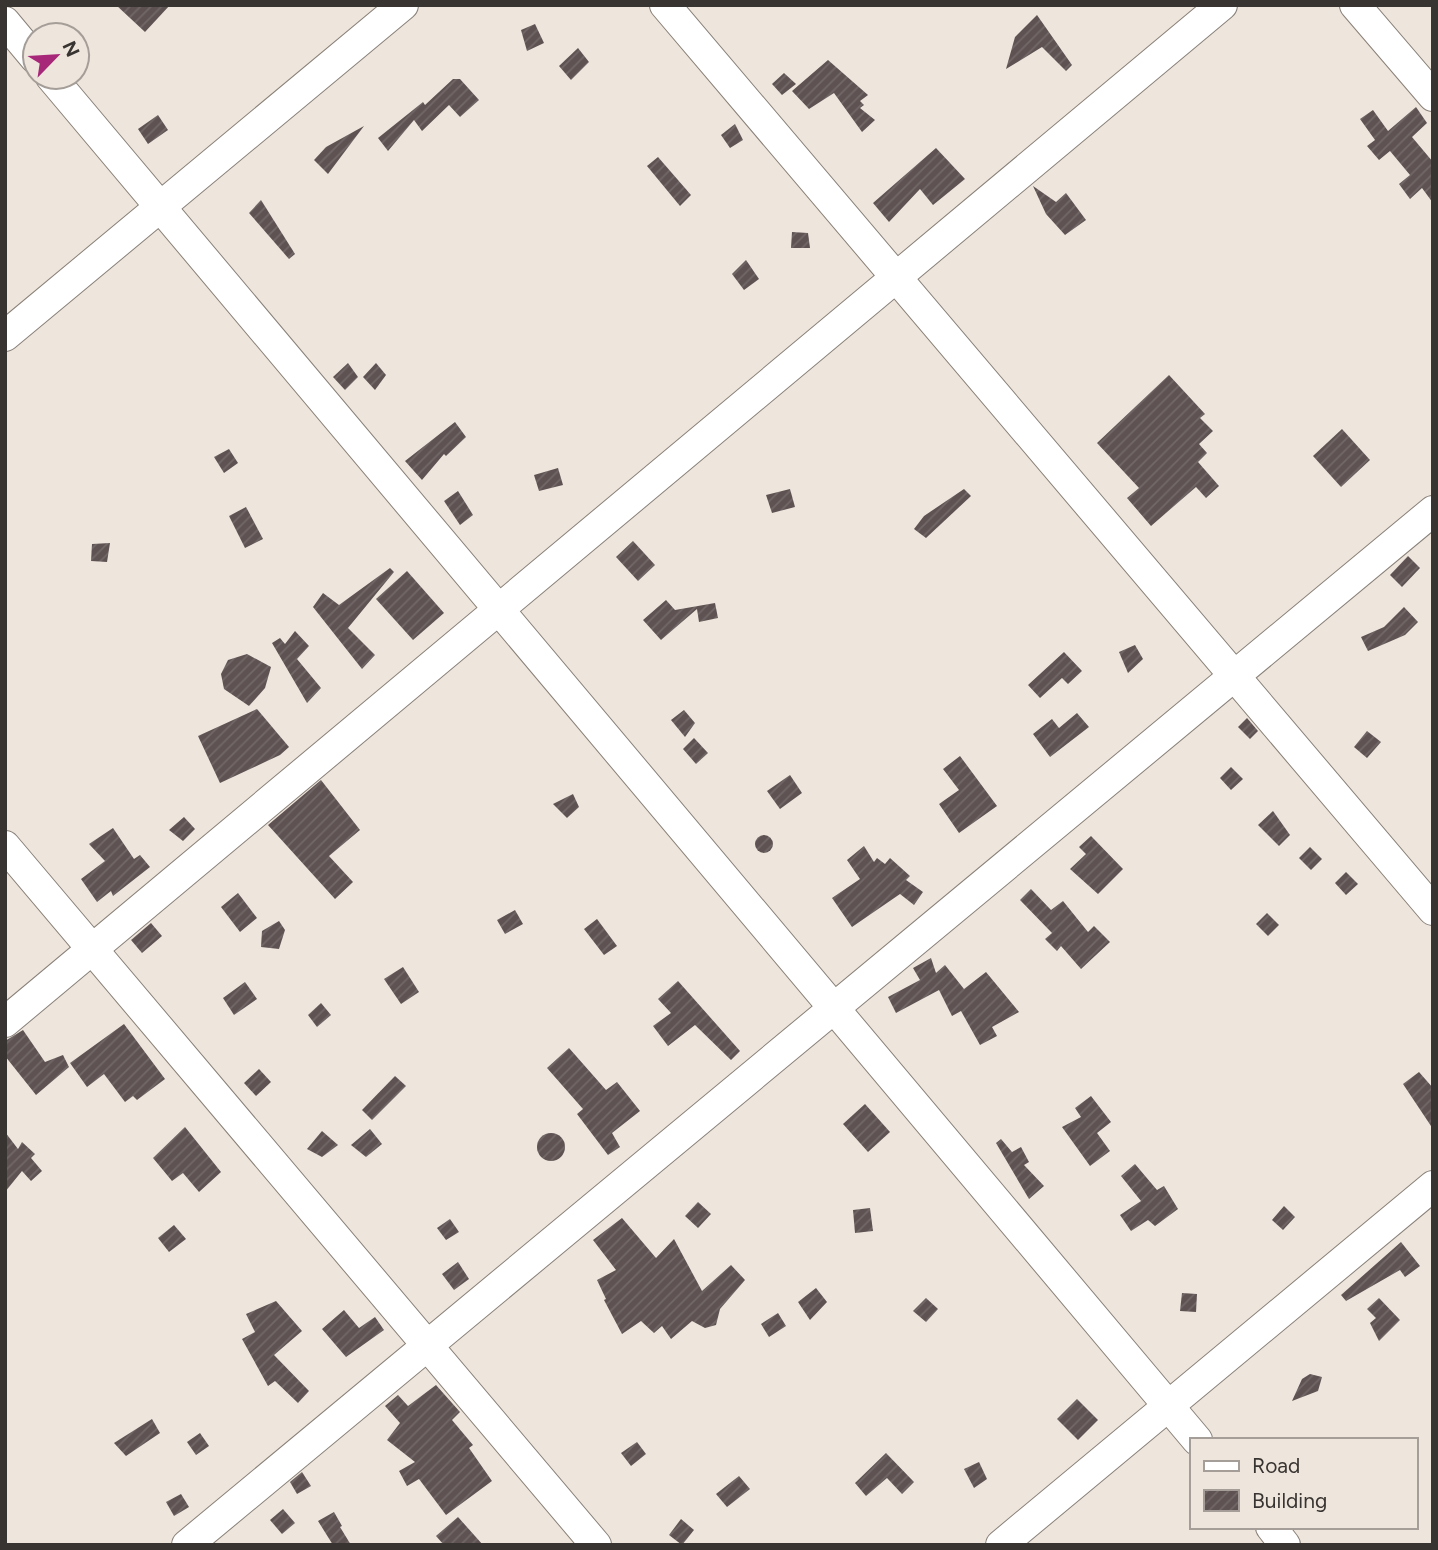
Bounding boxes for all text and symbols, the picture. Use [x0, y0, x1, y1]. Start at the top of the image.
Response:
north arrow [21, 21, 91, 91]
text: N [57, 38, 84, 61]
legend [1190, 1438, 1417, 1529]
text: Road [1252, 1453, 1300, 1478]
text: Building [1252, 1488, 1327, 1513]

